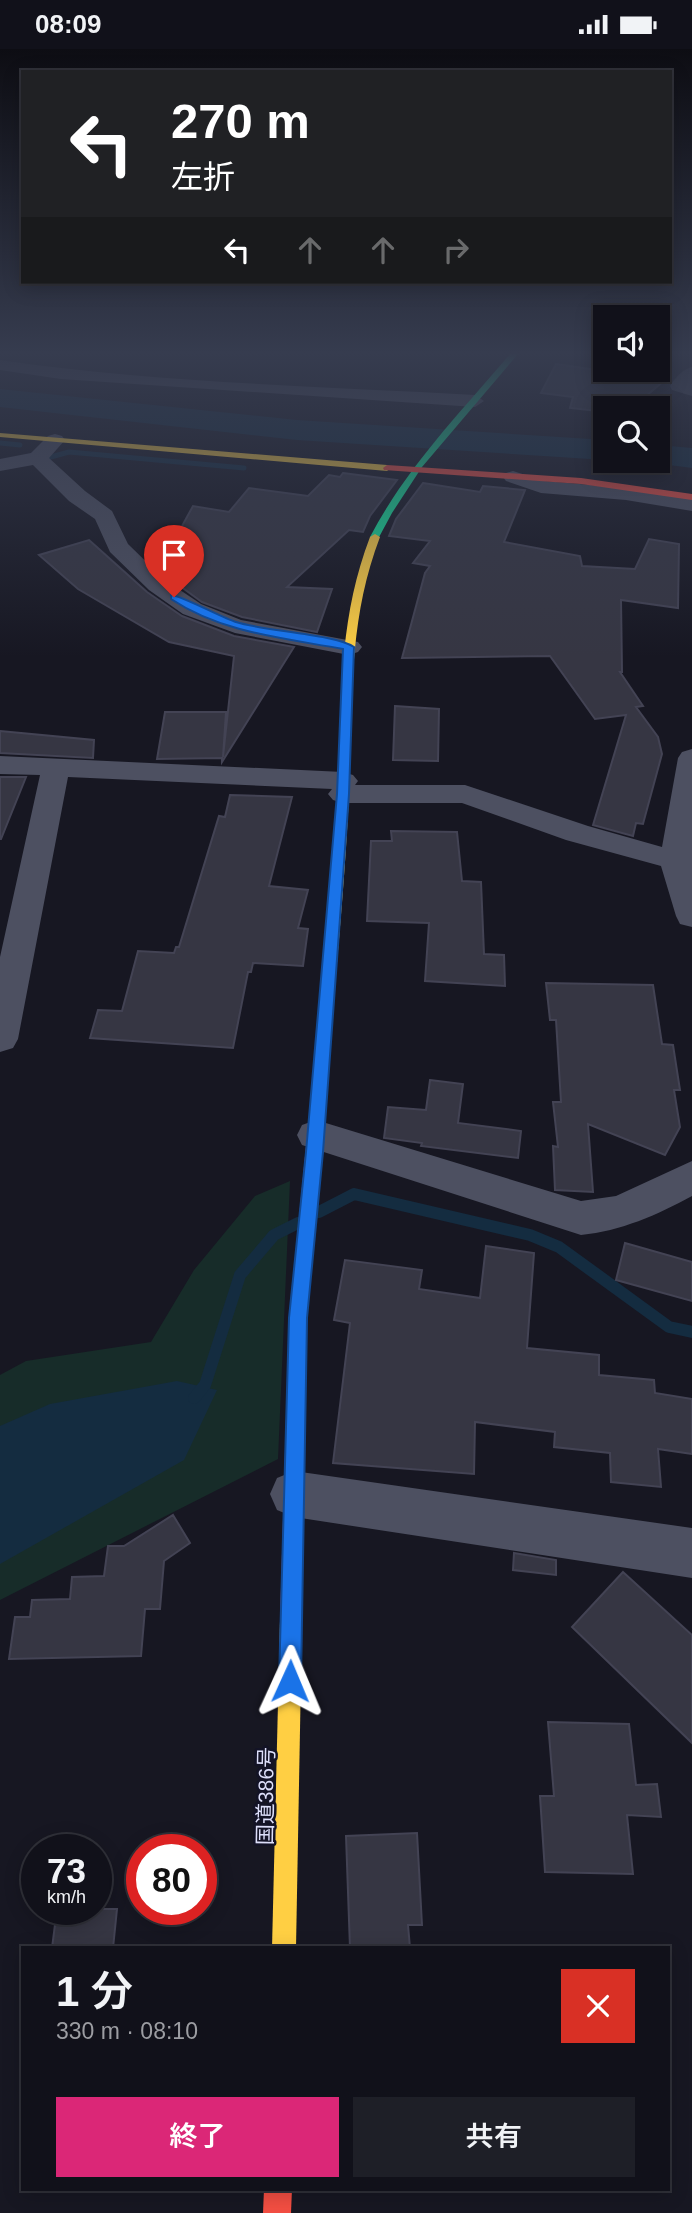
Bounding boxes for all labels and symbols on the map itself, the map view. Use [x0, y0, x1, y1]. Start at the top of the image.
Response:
pin [144, 525, 204, 597]
position arrow [253, 1644, 327, 1718]
street label: 国道386号 [253, 1747, 278, 1845]
speed limit sign: 80 [126, 1834, 217, 1925]

